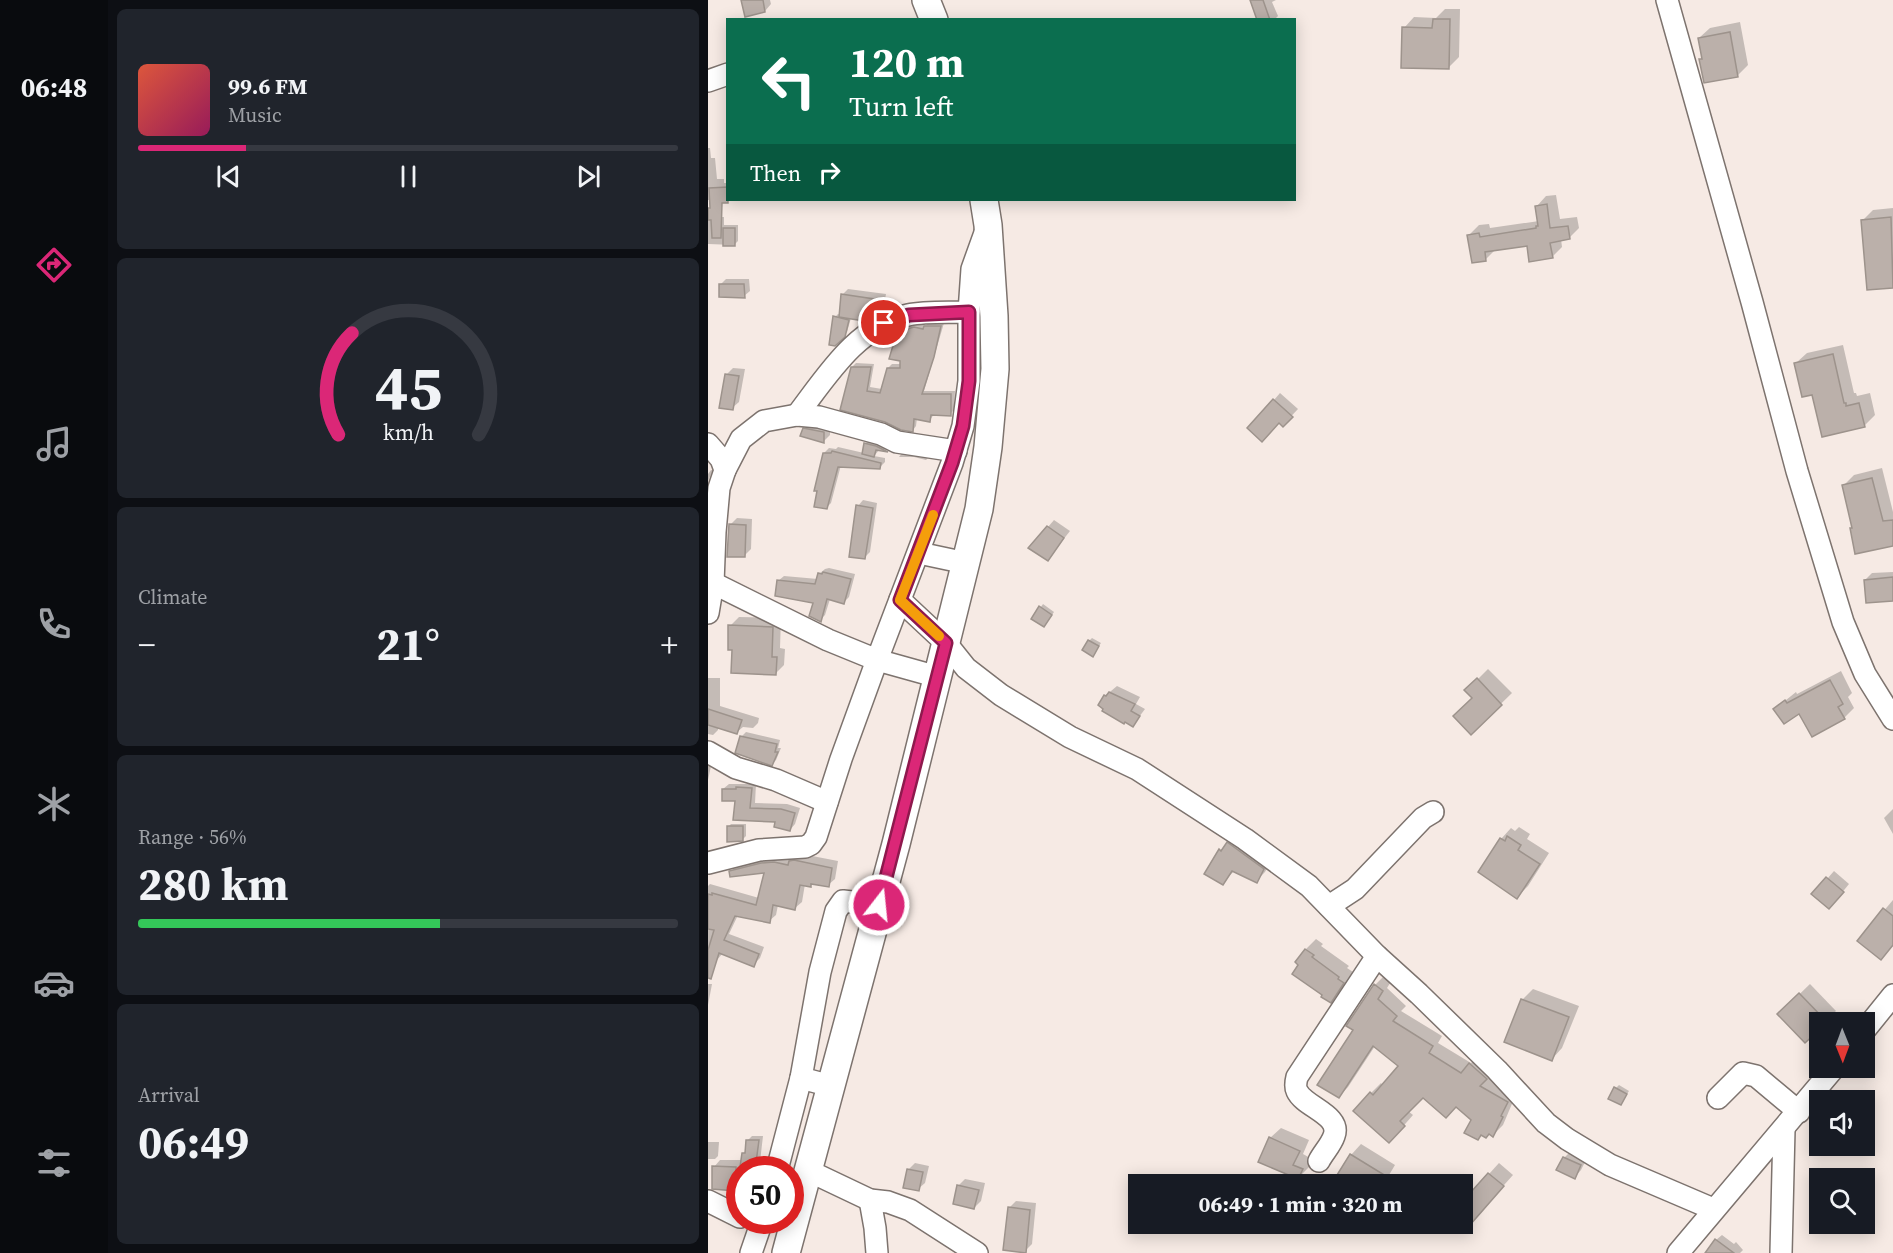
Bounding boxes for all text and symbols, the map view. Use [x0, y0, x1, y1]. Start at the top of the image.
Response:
text: 120 m [849, 33, 964, 91]
icon: left [750, 42, 828, 120]
text: 06:48 [21, 69, 87, 106]
text: 99.6 FM [228, 71, 307, 101]
text: Turn left [849, 88, 953, 125]
text: Music [228, 101, 282, 129]
icon: right [813, 156, 846, 189]
text: Then [750, 158, 801, 188]
icon: previous [212, 160, 245, 193]
icon: pause [392, 160, 425, 193]
icon: next [572, 160, 605, 193]
icon: directions [33, 244, 75, 286]
pin [858, 297, 909, 348]
icon: arrive [867, 306, 900, 339]
text: 45 [374, 344, 442, 430]
text: km/h [382, 418, 434, 447]
icon: music [33, 423, 75, 465]
text: Climate [138, 583, 207, 611]
icon: phone [33, 603, 75, 645]
text: 21° [376, 613, 440, 675]
text: − [138, 622, 156, 667]
text: + [660, 622, 678, 667]
icon: climate [33, 783, 75, 825]
text: Range · 56% [138, 823, 247, 851]
text: 280 km [138, 853, 289, 915]
position arrow [847, 873, 911, 937]
icon: car [33, 962, 75, 1004]
north arrow [1809, 1012, 1875, 1078]
map controls [1809, 1012, 1875, 1234]
text: Arrival [138, 1081, 200, 1109]
button: sound [1809, 1090, 1875, 1156]
text: 06:49 [138, 1111, 249, 1173]
icon: filters [33, 1142, 75, 1184]
speed limit sign: 50 [726, 1156, 804, 1234]
button: search [1809, 1168, 1875, 1234]
text: 06:49 · 1 min · 320 m [1199, 1189, 1402, 1219]

